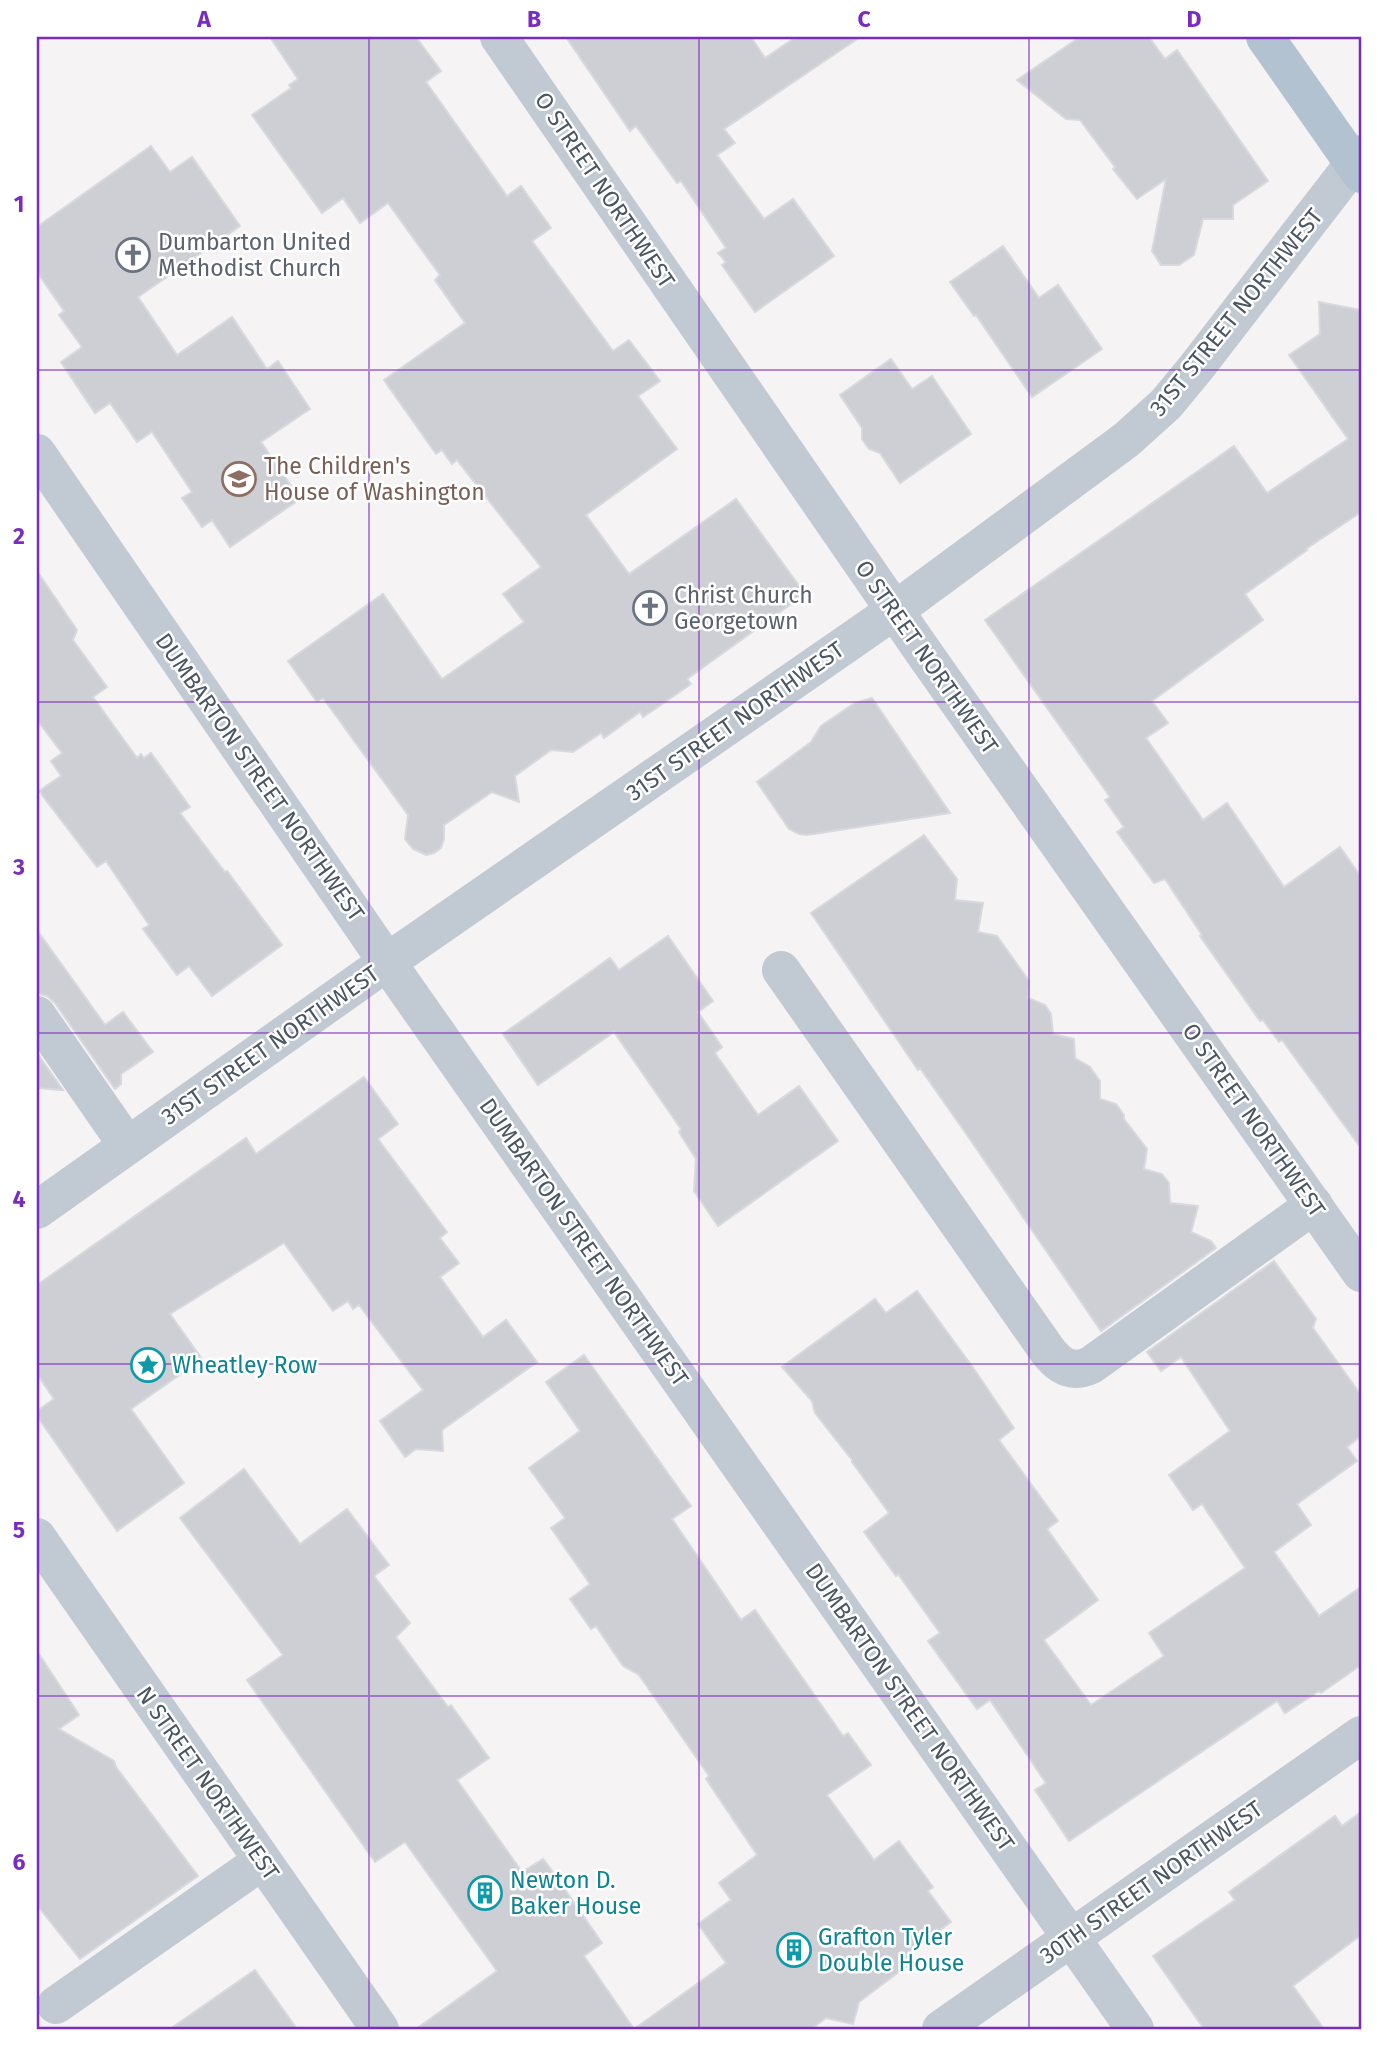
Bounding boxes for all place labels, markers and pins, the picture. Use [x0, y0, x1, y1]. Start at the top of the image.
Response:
place label: Dumbarton United Methodist Church [158, 228, 351, 282]
church icon: Dumbarton United Methodist Church [114, 236, 152, 274]
place label: The Children's House of Washington [264, 452, 485, 506]
school or university icon: The Children's House of Washington [220, 460, 258, 498]
place label: Christ Church Georgetown [674, 581, 813, 635]
church icon: Christ Church Georgetown [631, 589, 669, 627]
place icon: Wheatley Row [129, 1346, 167, 1384]
place label: Wheatley Row [172, 1351, 318, 1379]
place label: Newton D. Baker House [510, 1866, 641, 1920]
building icon: Newton D. Baker House [466, 1874, 504, 1912]
place label: Grafton Tyler Double House [818, 1923, 964, 1977]
building icon: Grafton Tyler Double House [775, 1931, 813, 1969]

